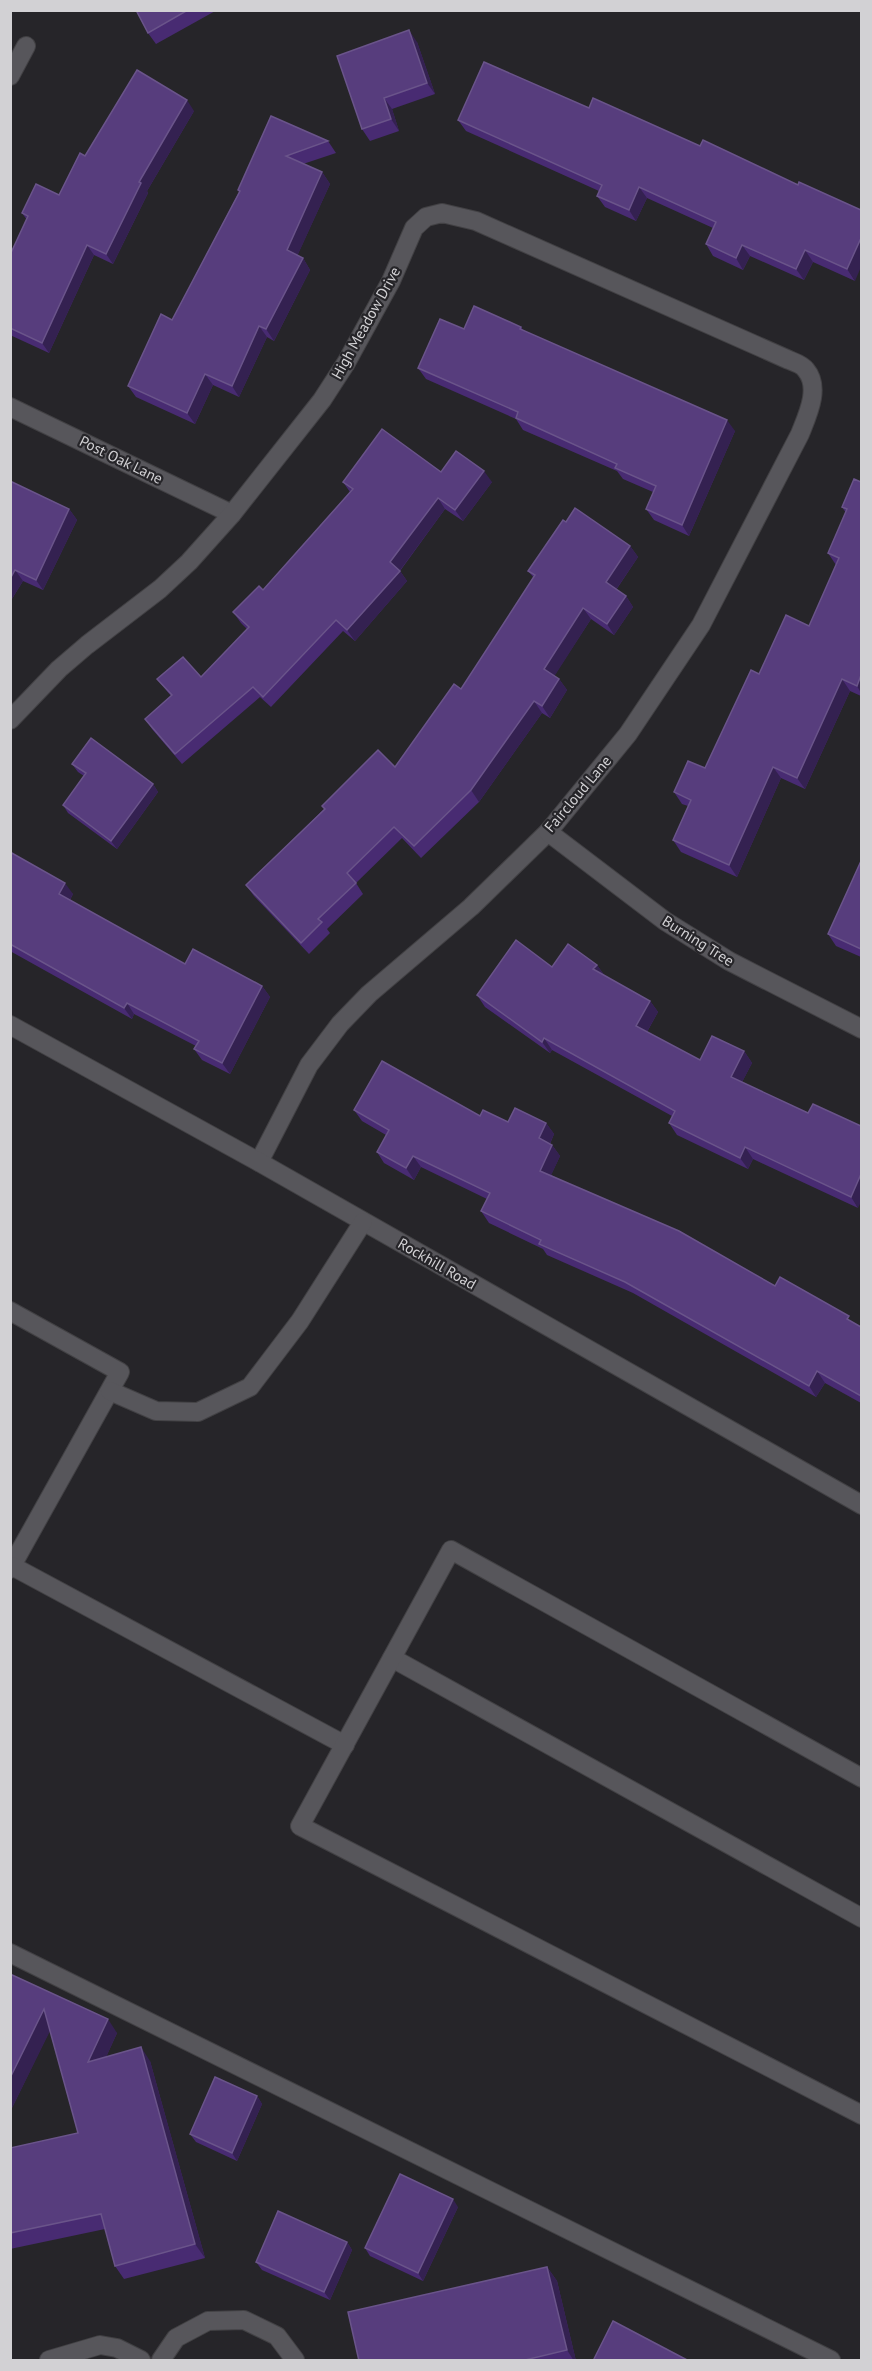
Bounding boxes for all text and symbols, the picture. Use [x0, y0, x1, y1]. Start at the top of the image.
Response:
street label: High Meadow Drive [327, 263, 404, 382]
street label: Post Oak Lane [76, 431, 166, 488]
street label: Faircloud Lane [540, 751, 615, 836]
street label: Burning Tree [659, 911, 738, 970]
street label: Rockhill Road [395, 1234, 480, 1294]

